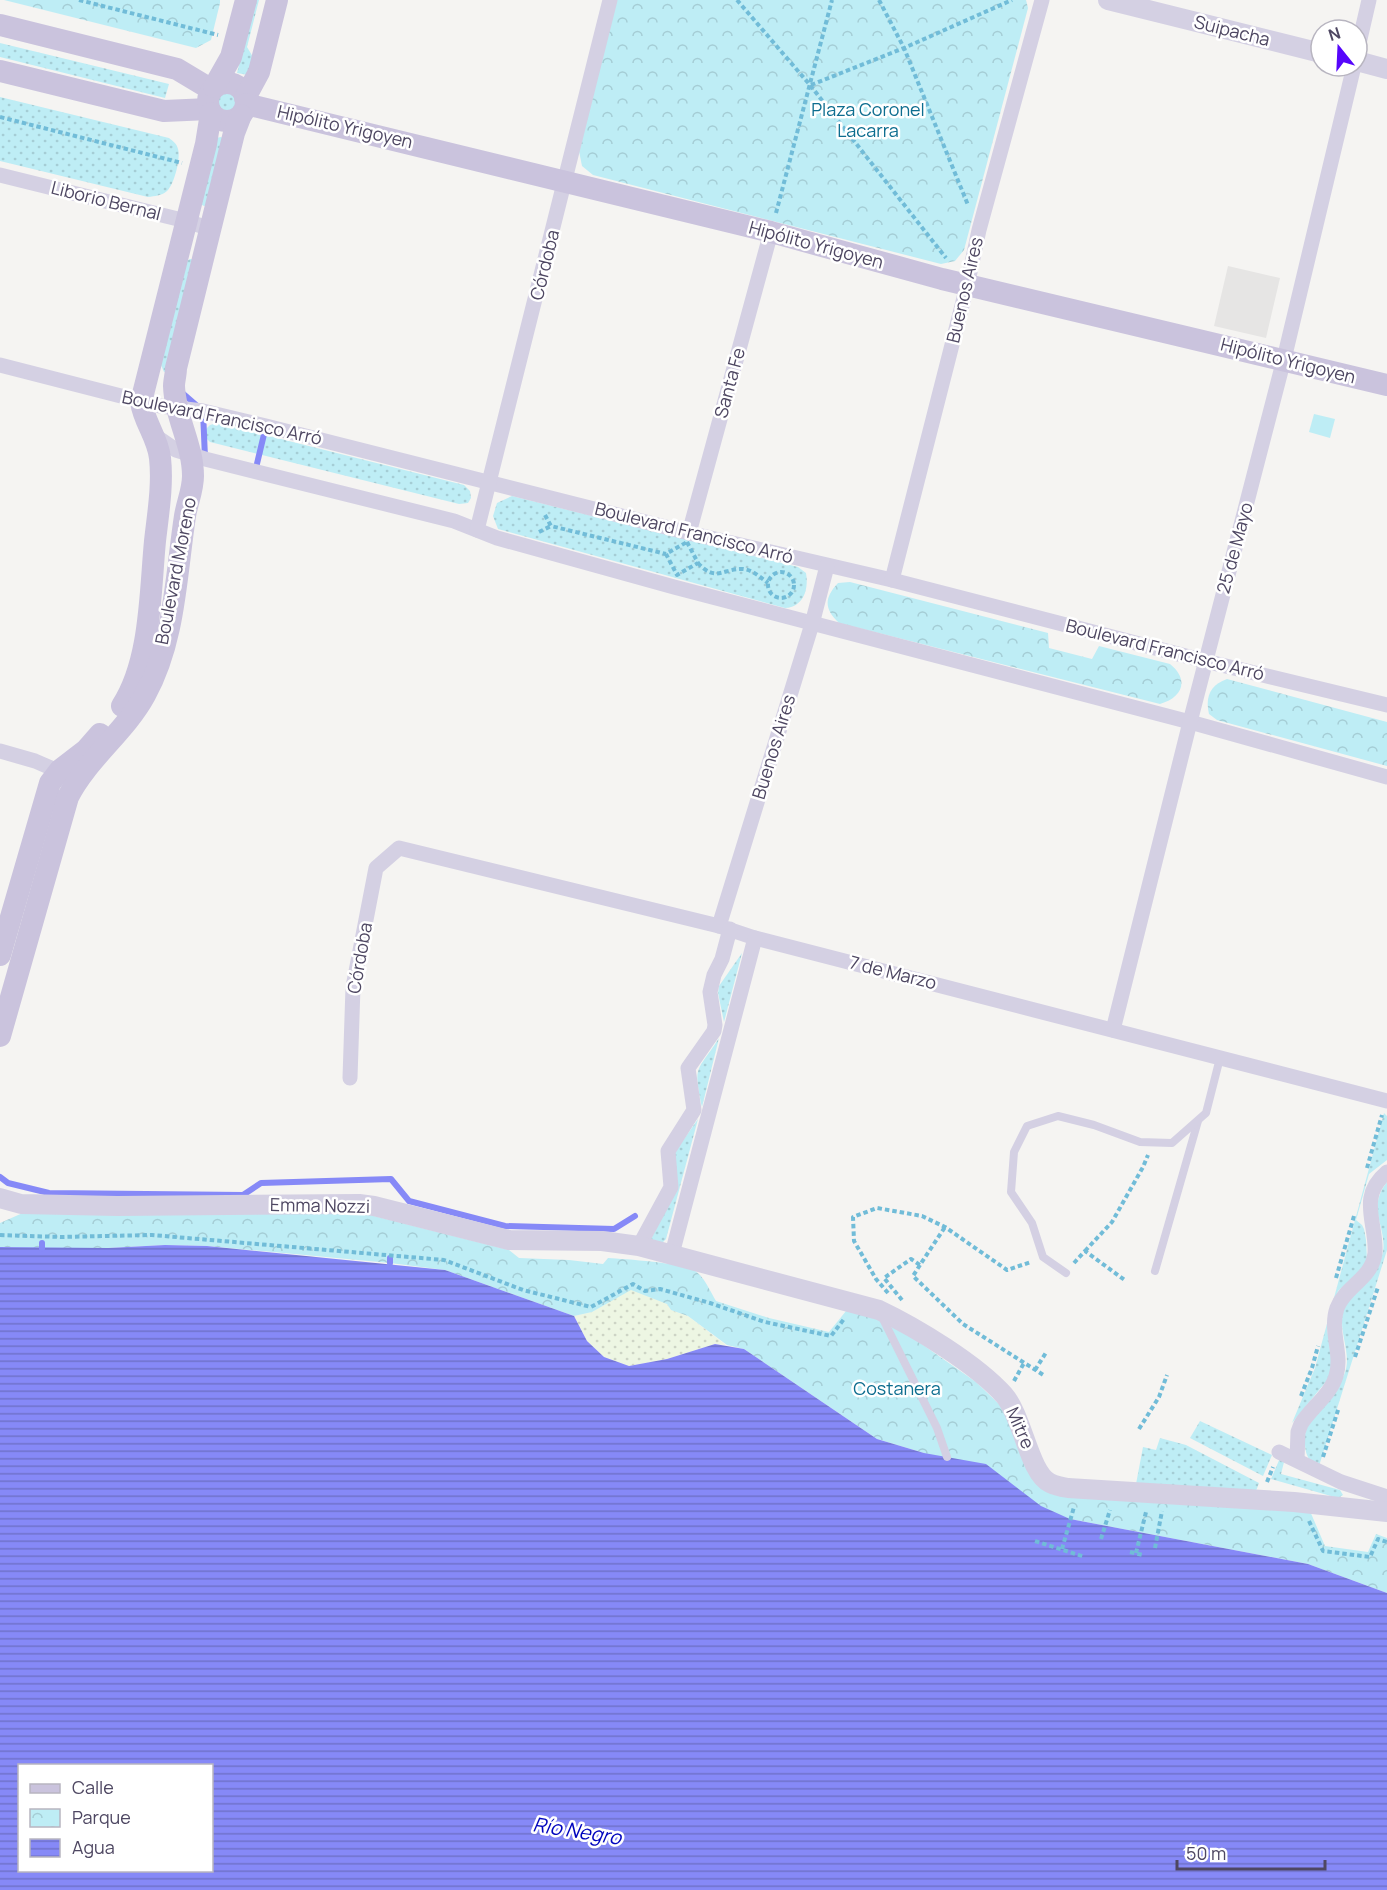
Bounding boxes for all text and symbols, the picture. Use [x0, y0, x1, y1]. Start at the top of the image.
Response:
street label: Suipacha [1192, 9, 1273, 51]
north arrow [1309, 18, 1369, 78]
text: N [1325, 21, 1343, 46]
park label: Plaza Coronel Lacarra [811, 97, 925, 142]
street label: Hipólito Yrigoyen [275, 99, 415, 153]
street label: Liborio Bernal [49, 175, 164, 225]
street label: Hipólito Yrigoyen [746, 215, 886, 274]
street label: Córdoba [524, 227, 564, 303]
street label: Buenos Aires [940, 234, 988, 345]
street label: Hipólito Yrigoyen [1218, 332, 1358, 388]
street label: Santa Fe [708, 345, 750, 421]
street label: Boulevard Francisco Arró [120, 384, 324, 450]
street label: Boulevard Moreno [149, 495, 201, 646]
street label: Boulevard Francisco Arró [592, 496, 796, 568]
street label: 25 de Mayo [1210, 500, 1258, 596]
street label: Boulevard Francisco Arró [1063, 613, 1267, 685]
street label: Buenos Aires [746, 692, 800, 802]
street label: Córdoba [341, 920, 377, 995]
street label: 7 de Marzo [847, 950, 939, 994]
street label: Emma Nozzi [270, 1192, 370, 1218]
park label: Costanera [853, 1376, 941, 1400]
street label: Mitre [1001, 1403, 1041, 1452]
legend [18, 1764, 213, 1872]
text: Calle [72, 1775, 114, 1799]
text: Parque [72, 1805, 131, 1829]
water label: Río Negro [531, 1810, 624, 1851]
scale bar [1177, 1833, 1326, 1871]
text: Agua [72, 1835, 115, 1859]
text: 50 m [1186, 1841, 1226, 1865]

